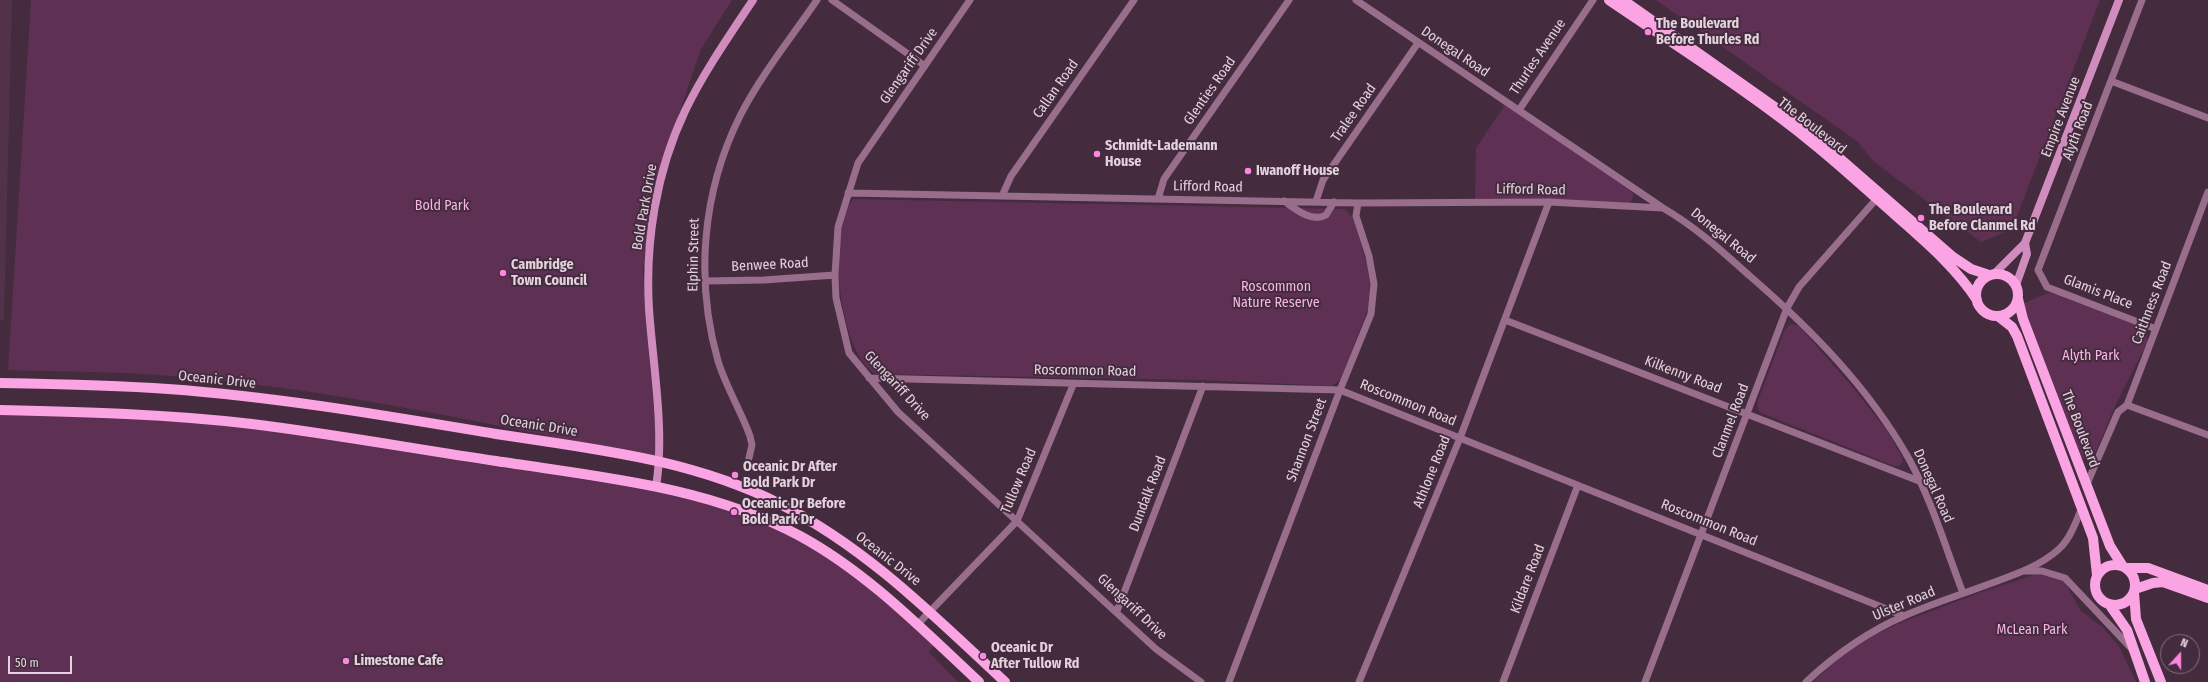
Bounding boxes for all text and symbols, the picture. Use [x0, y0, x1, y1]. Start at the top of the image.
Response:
street label: Thurles Avenue [1506, 16, 1570, 98]
place label: The Boulevard Before Thurles Rd [1656, 16, 1759, 48]
street label: Donegal Road [1418, 23, 1492, 81]
street label: Glengariff Drive [877, 25, 941, 107]
marker: The Boulevard Before Thurles Rd [1643, 27, 1653, 37]
street label: Glenties Road [1180, 54, 1240, 128]
street label: Callan Road [1030, 57, 1082, 121]
street label: Empire Avenue [2038, 74, 2084, 160]
street label: Tralee Road [1328, 81, 1380, 145]
street label: The Boulevard [1775, 94, 1849, 158]
street label: Alyth Road [2059, 99, 2097, 163]
place label: Schmidt-Lademann House [1105, 138, 1218, 170]
marker: Schmidt-Lademann House [1092, 149, 1102, 159]
street label: Bold Park Drive [629, 163, 661, 251]
place label: Iwanoff House [1256, 163, 1339, 179]
marker: Iwanoff House [1243, 166, 1253, 176]
street label: Lifford Road [1173, 178, 1243, 196]
street label: Lifford Road [1496, 181, 1566, 199]
park label: Bold Park [415, 198, 469, 214]
place label: The Boulevard Before Clanmel Rd [1929, 202, 2036, 234]
street label: Donegal Road [1687, 205, 1759, 267]
marker: The Boulevard Before Clanmel Rd [1916, 213, 1926, 223]
street label: Elphin Street [685, 218, 703, 292]
street label: Benwee Road [731, 255, 809, 275]
place label: Cambridge Town Council [511, 257, 587, 290]
street label: Caithness Road [2128, 259, 2176, 347]
marker: Cambridge Town Council [498, 268, 508, 278]
street label: Glamis Place [2061, 271, 2135, 313]
park label: Roscommon Nature Reserve [1232, 279, 1320, 312]
street label: Glengariff Drive [860, 348, 934, 424]
park label: Alyth Park [2062, 348, 2120, 364]
street label: Kilkenny Road [1642, 353, 1724, 397]
street label: Roscommon Road [1034, 362, 1136, 380]
street label: Oceanic Drive [177, 368, 257, 392]
street label: Roscommon Road [1357, 376, 1459, 430]
street label: Clanmel Road [1709, 381, 1753, 461]
street label: The Boulevard [2058, 388, 2102, 470]
street label: Shannon Street [1283, 396, 1331, 484]
street label: Oceanic Drive [499, 412, 579, 440]
street label: Athlone Road [1410, 433, 1454, 511]
street label: Tullow Road [998, 446, 1040, 516]
street label: Donegal Road [1909, 447, 1957, 525]
street label: Dundalk Road [1126, 454, 1170, 534]
place label: Oceanic Dr After Bold Park Dr [743, 459, 837, 492]
marker: Oceanic Dr After Bold Park Dr [730, 470, 740, 480]
place label: Oceanic Dr Before Bold Park Dr [742, 496, 846, 528]
street label: Roscommon Road [1658, 496, 1760, 550]
marker: Oceanic Dr Before Bold Park Dr [729, 507, 739, 517]
street label: Oceanic Drive [852, 528, 924, 590]
street label: Kildare Road [1507, 542, 1549, 616]
street label: Glengariff Drive [1094, 570, 1170, 644]
street label: Ulster Road [1870, 583, 1938, 625]
park label: McLean Park [1996, 622, 2068, 638]
north arrow [2160, 634, 2200, 674]
text: N [2179, 636, 2190, 651]
place label: Oceanic Dr After Tullow Rd [991, 640, 1079, 672]
scale bar [10, 648, 74, 674]
marker: Oceanic Dr After Tullow Rd [978, 651, 988, 661]
place label: Limestone Cafe [354, 653, 443, 669]
text: 50 m [15, 656, 39, 670]
marker: Limestone Cafe [341, 656, 351, 666]

